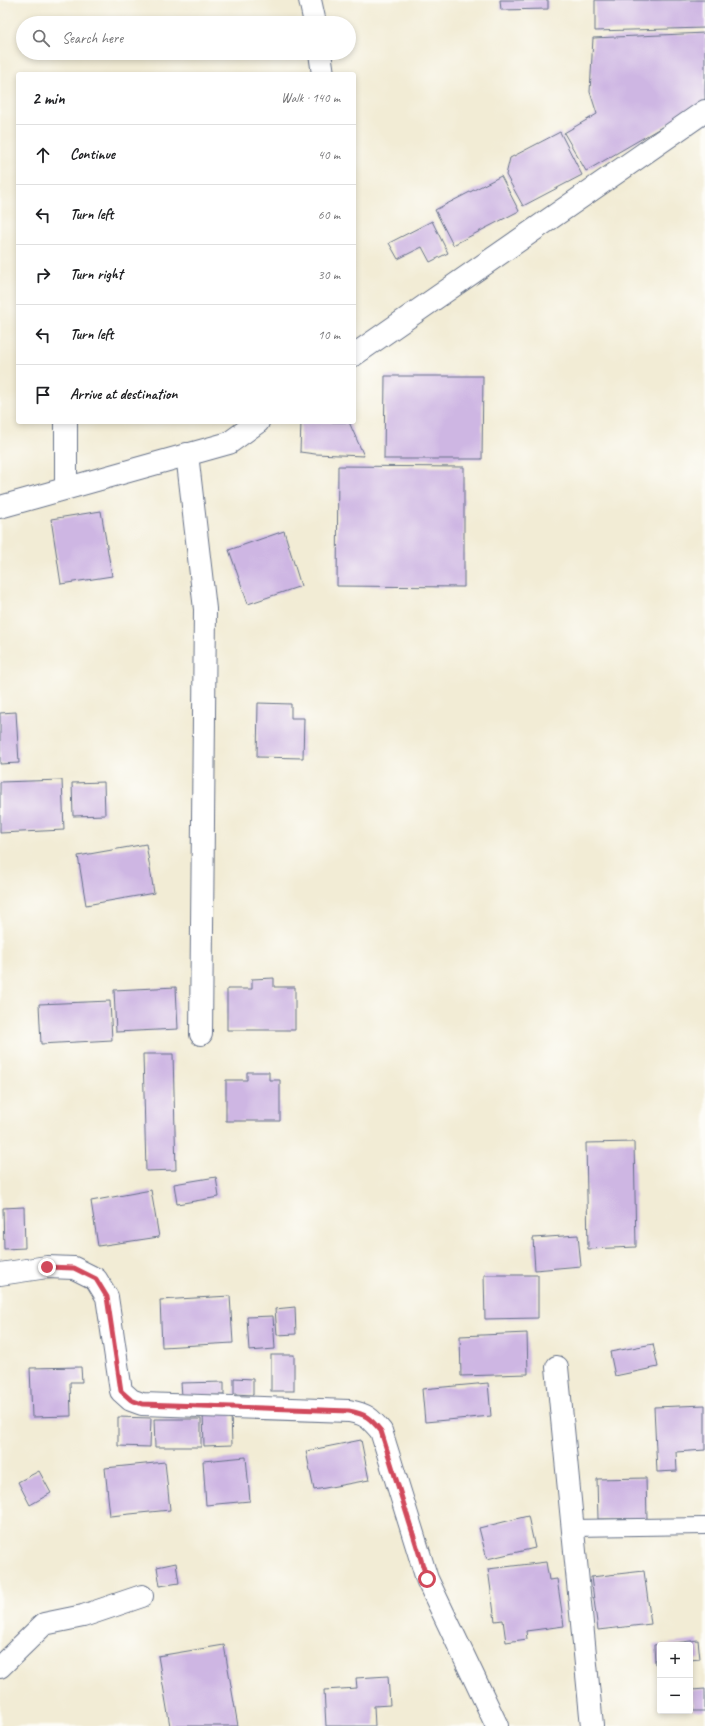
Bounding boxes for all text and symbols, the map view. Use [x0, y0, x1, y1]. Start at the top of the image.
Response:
search box [16, 16, 356, 60]
icon: search [30, 27, 52, 49]
text: Search here [62, 29, 123, 48]
text: 2 min [32, 88, 65, 109]
text: Walk · 140 m [281, 90, 340, 106]
icon: ahead [32, 144, 54, 166]
text: Continue [70, 145, 115, 164]
text: 40 m [318, 147, 340, 163]
icon: left [32, 204, 54, 226]
text: Turn left [70, 205, 113, 224]
text: 60 m [318, 207, 340, 223]
icon: right [32, 264, 54, 286]
text: Turn right [70, 265, 123, 284]
text: 30 m [318, 267, 340, 283]
icon: left [32, 324, 54, 346]
text: Turn left [70, 325, 113, 344]
text: 10 m [318, 327, 340, 343]
icon: arrive [32, 384, 54, 406]
text: Arrive at destination [70, 385, 177, 404]
route end [38, 1258, 56, 1276]
route start [418, 1570, 436, 1588]
map controls [657, 1642, 693, 1714]
button: + [657, 1642, 693, 1678]
button: − [657, 1678, 693, 1714]

